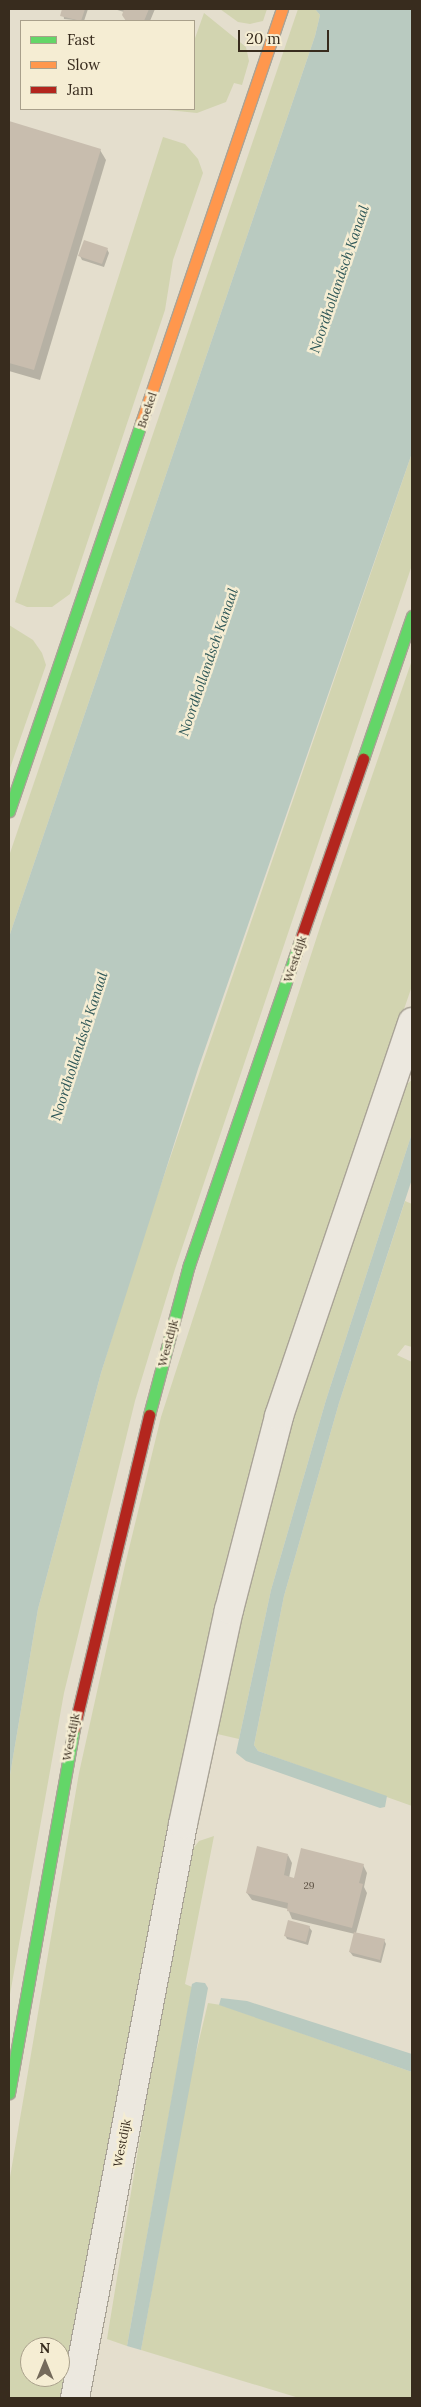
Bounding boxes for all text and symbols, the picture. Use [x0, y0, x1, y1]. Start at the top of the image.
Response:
legend [20, 20, 195, 110]
scale bar [241, 20, 332, 52]
text: 20 m [246, 29, 281, 48]
text: Fast [67, 30, 95, 49]
text: Slow [67, 55, 100, 74]
text: Jam [67, 80, 94, 99]
water label: Noordhollandsch Kanaal [306, 203, 372, 355]
street label: Boekel [134, 390, 160, 430]
water label: Noordhollandsch Kanaal [175, 586, 241, 738]
street label: Westdijk [280, 934, 310, 984]
water label: Noordhollandsch Kanaal [47, 970, 111, 1122]
street label: Westdijk [155, 1318, 181, 1368]
street label: Westdijk [59, 1712, 83, 1762]
house number: 29 [303, 1880, 315, 1892]
street label: Westdijk [110, 2118, 134, 2168]
north arrow [20, 2337, 70, 2387]
text: N [40, 2339, 50, 2357]

